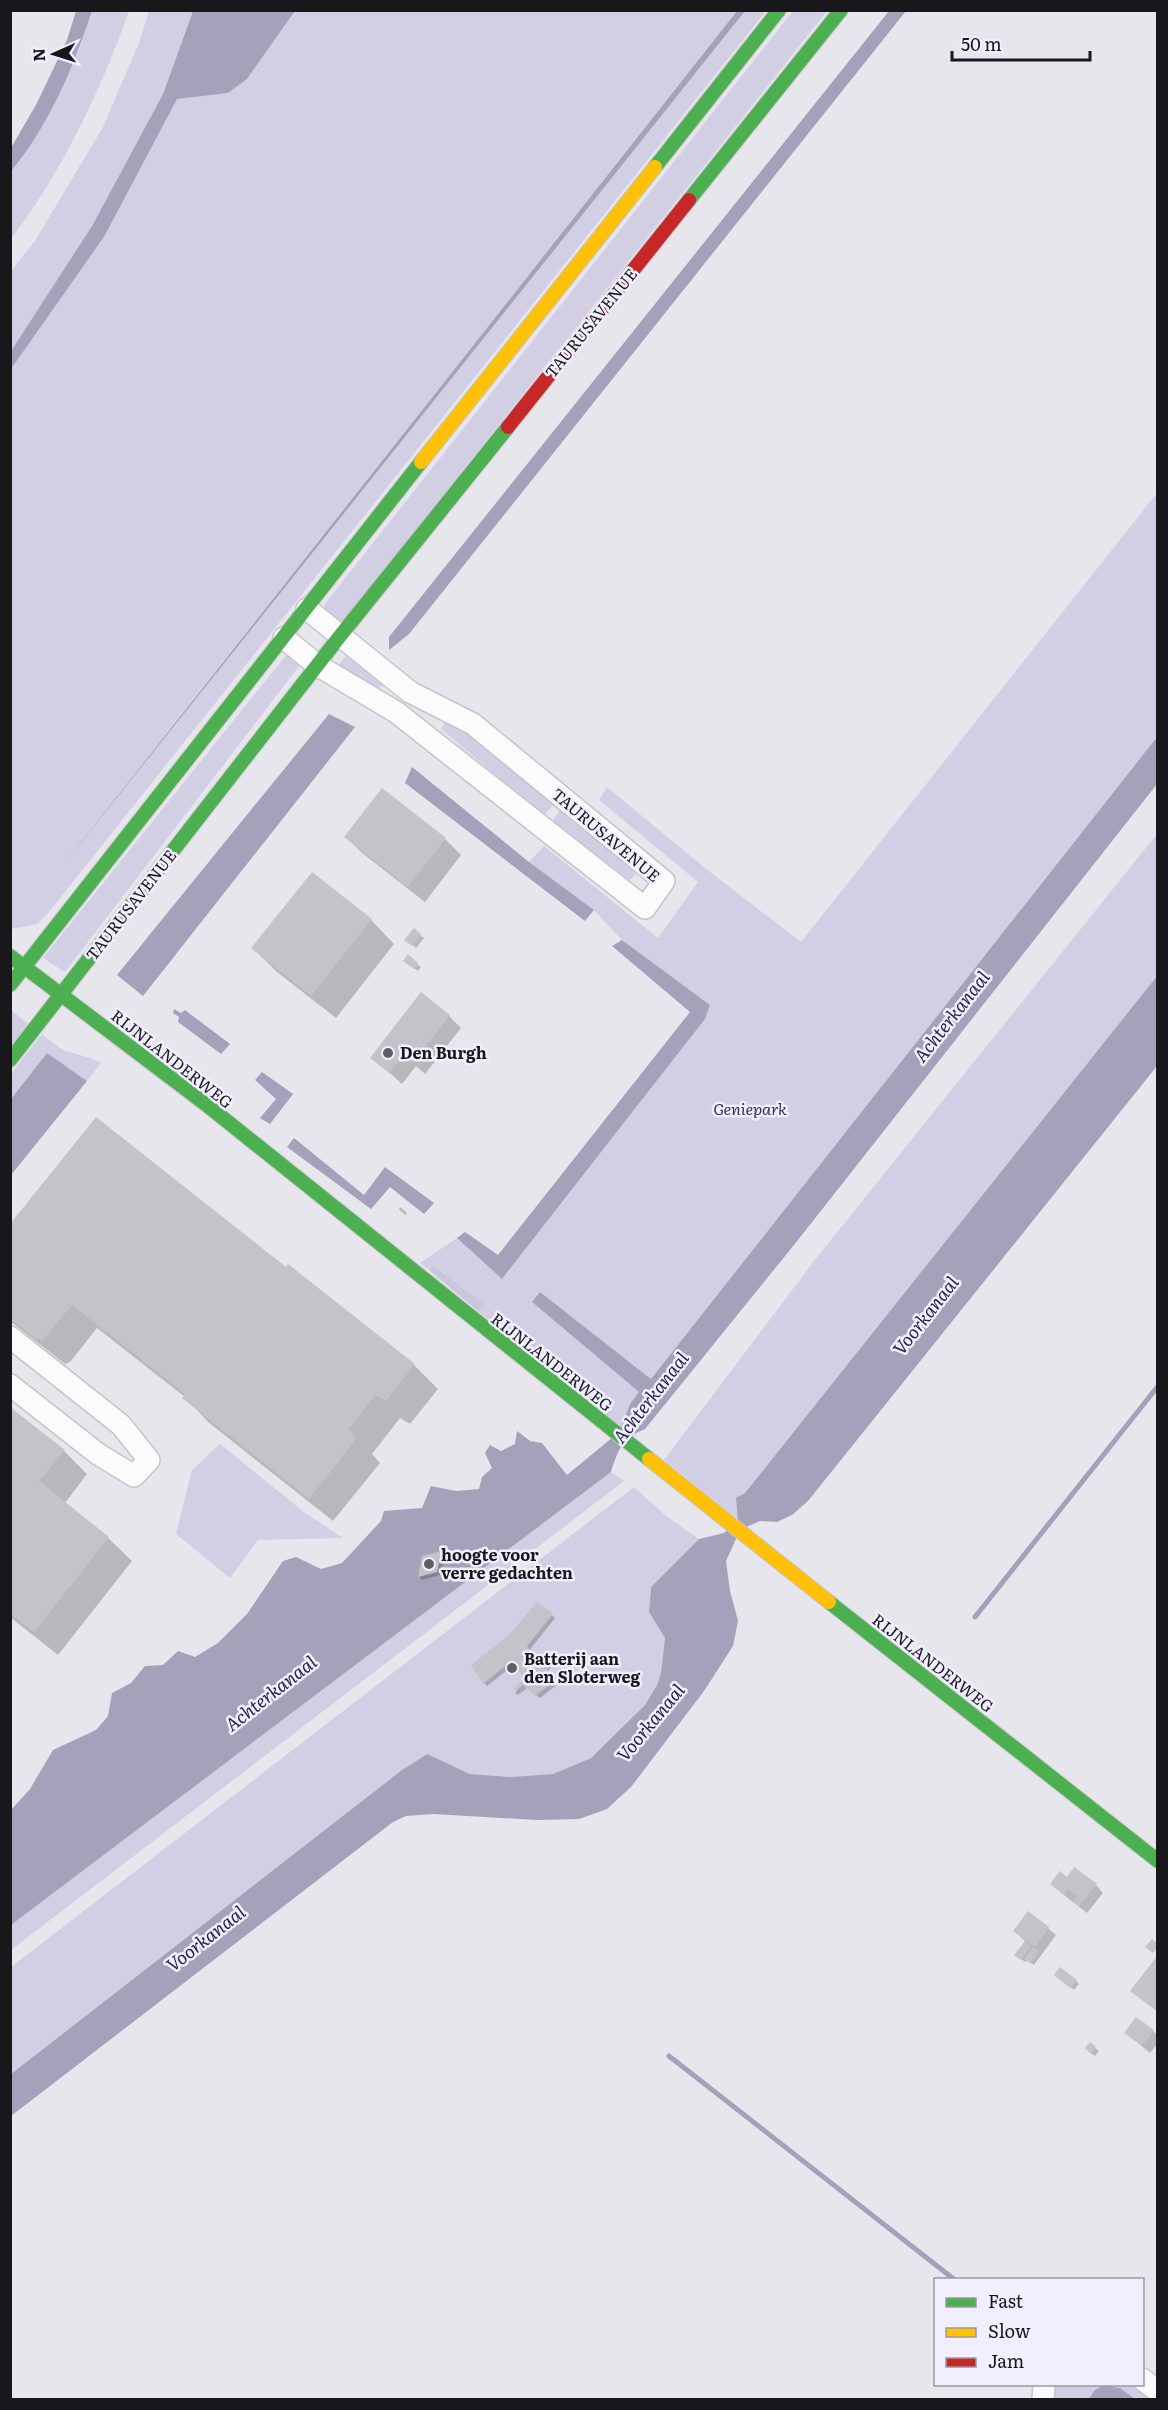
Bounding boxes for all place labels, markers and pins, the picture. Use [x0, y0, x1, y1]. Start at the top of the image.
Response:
place label: Den Burgh [400, 1040, 487, 1064]
marker: Den Burgh [381, 1046, 395, 1060]
place label: hoogte voor verre gedachten [441, 1542, 573, 1584]
marker: hoogte voor verre gedachten [422, 1557, 436, 1571]
place label: Batterij aan den Sloterweg [524, 1646, 641, 1688]
marker: Batterij aan den Sloterweg [505, 1661, 519, 1675]

